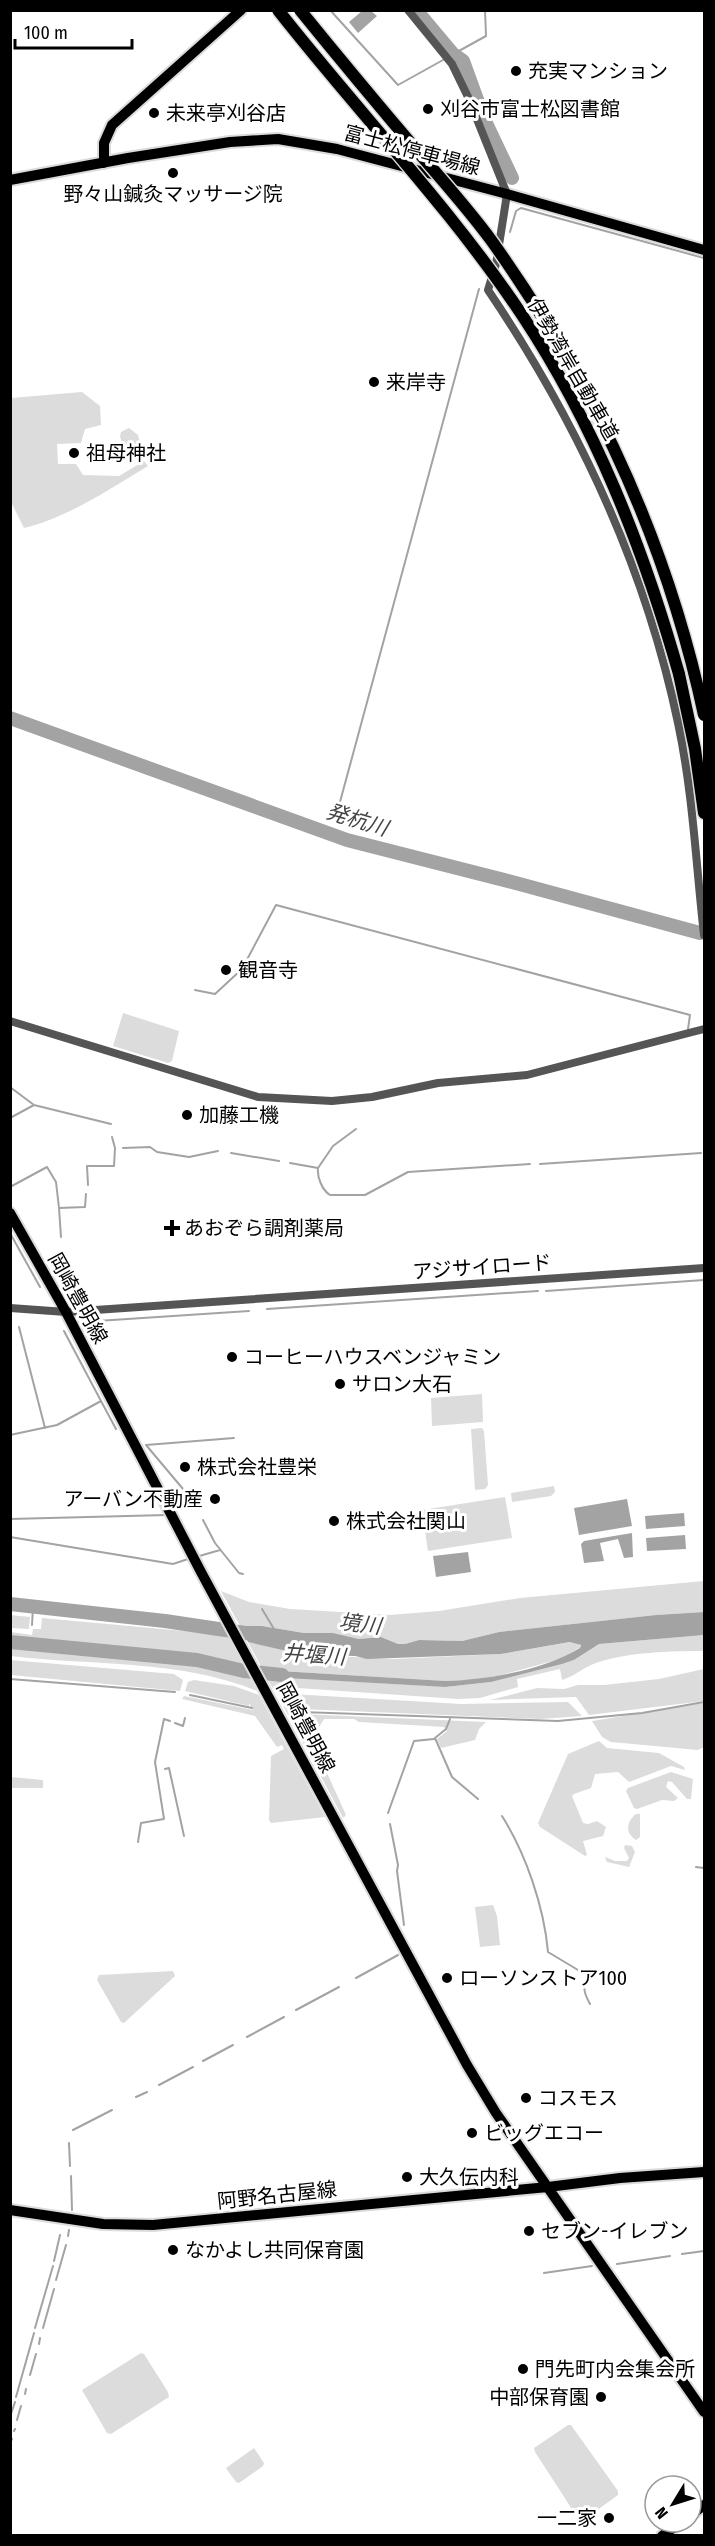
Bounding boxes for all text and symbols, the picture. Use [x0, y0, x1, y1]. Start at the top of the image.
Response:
scale bar [15, 12, 132, 50]
text: 100 m [24, 22, 68, 44]
place label: 充実マンション [528, 59, 668, 83]
marker: 充実マンション [509, 64, 523, 78]
place label: 刈谷市富士松図書館 [440, 97, 620, 121]
place label: 未来亭刈谷店 [166, 101, 286, 125]
marker: 刈谷市富士松図書館 [421, 102, 435, 116]
marker: 未来亭刈谷店 [147, 106, 161, 120]
street label: 富士松停車場線 [341, 120, 483, 180]
marker: 野々山鍼灸マッサージ院 [166, 166, 180, 180]
place label: 野々山鍼灸マッサージ院 [63, 182, 283, 206]
street label: 伊勢湾岸自動車道 [523, 294, 623, 444]
place label: 来岸寺 [386, 370, 446, 394]
marker: 来岸寺 [367, 375, 381, 389]
place label: 祖母神社 [86, 441, 166, 465]
marker: 祖母神社 [67, 446, 81, 460]
water label: 発杭川 [323, 798, 393, 842]
place label: 観音寺 [238, 958, 298, 982]
marker: 観音寺 [219, 963, 233, 977]
place label: 加藤工機 [199, 1103, 279, 1127]
marker: 加藤工機 [180, 1108, 194, 1122]
place label: あおぞら調剤薬局 [184, 1216, 344, 1240]
marker: あおぞら調剤薬局 [165, 1221, 179, 1235]
street label: 岡崎豊明線 [43, 1248, 113, 1348]
street label: アジサイロード [412, 1250, 552, 1284]
place label: コーヒーハウスベンジャミン [244, 1345, 501, 1369]
marker: コーヒーハウスベンジャミン [225, 1350, 239, 1364]
place label: サロン大石 [352, 1372, 452, 1396]
marker: サロン大石 [333, 1377, 347, 1391]
place label: 株式会社豊栄 [197, 1455, 317, 1479]
marker: 株式会社豊栄 [178, 1460, 192, 1474]
place label: アーバン不動産 [63, 1487, 203, 1511]
marker: アーバン不動産 [208, 1492, 222, 1506]
place label: 株式会社関山 [346, 1509, 466, 1533]
marker: 株式会社関山 [327, 1514, 341, 1528]
water label: 境川 [338, 1609, 384, 1640]
water label: 井堰川 [282, 1640, 348, 1670]
street label: 岡崎豊明線 [272, 1677, 340, 1777]
place label: ローソンストア100 [459, 1966, 627, 1990]
marker: ローソンストア100 [440, 1971, 454, 1985]
place label: コスモス [538, 2086, 618, 2110]
marker: コスモス [519, 2091, 533, 2105]
place label: ビッグエコー [484, 2121, 604, 2145]
marker: ビッグエコー [465, 2126, 479, 2140]
place label: 大久伝内科 [419, 2165, 519, 2189]
marker: 大久伝内科 [400, 2170, 414, 2184]
street label: 阿野名古屋線 [216, 2177, 338, 2213]
place label: セブン-イレブン [541, 2219, 688, 2243]
marker: セブン-イレブン [522, 2224, 536, 2238]
place label: なかよし共同保育園 [185, 2238, 364, 2262]
marker: なかよし共同保育園 [166, 2243, 180, 2257]
place label: 門先町内会集会所 [535, 2357, 695, 2381]
marker: 門先町内会集会所 [516, 2362, 530, 2376]
place label: 中部保育園 [489, 2385, 589, 2409]
marker: 中部保育園 [594, 2390, 608, 2404]
north arrow [643, 2474, 703, 2534]
text: N [651, 2503, 672, 2523]
place label: 一二家 [537, 2506, 597, 2530]
marker: 一二家 [602, 2511, 616, 2525]

